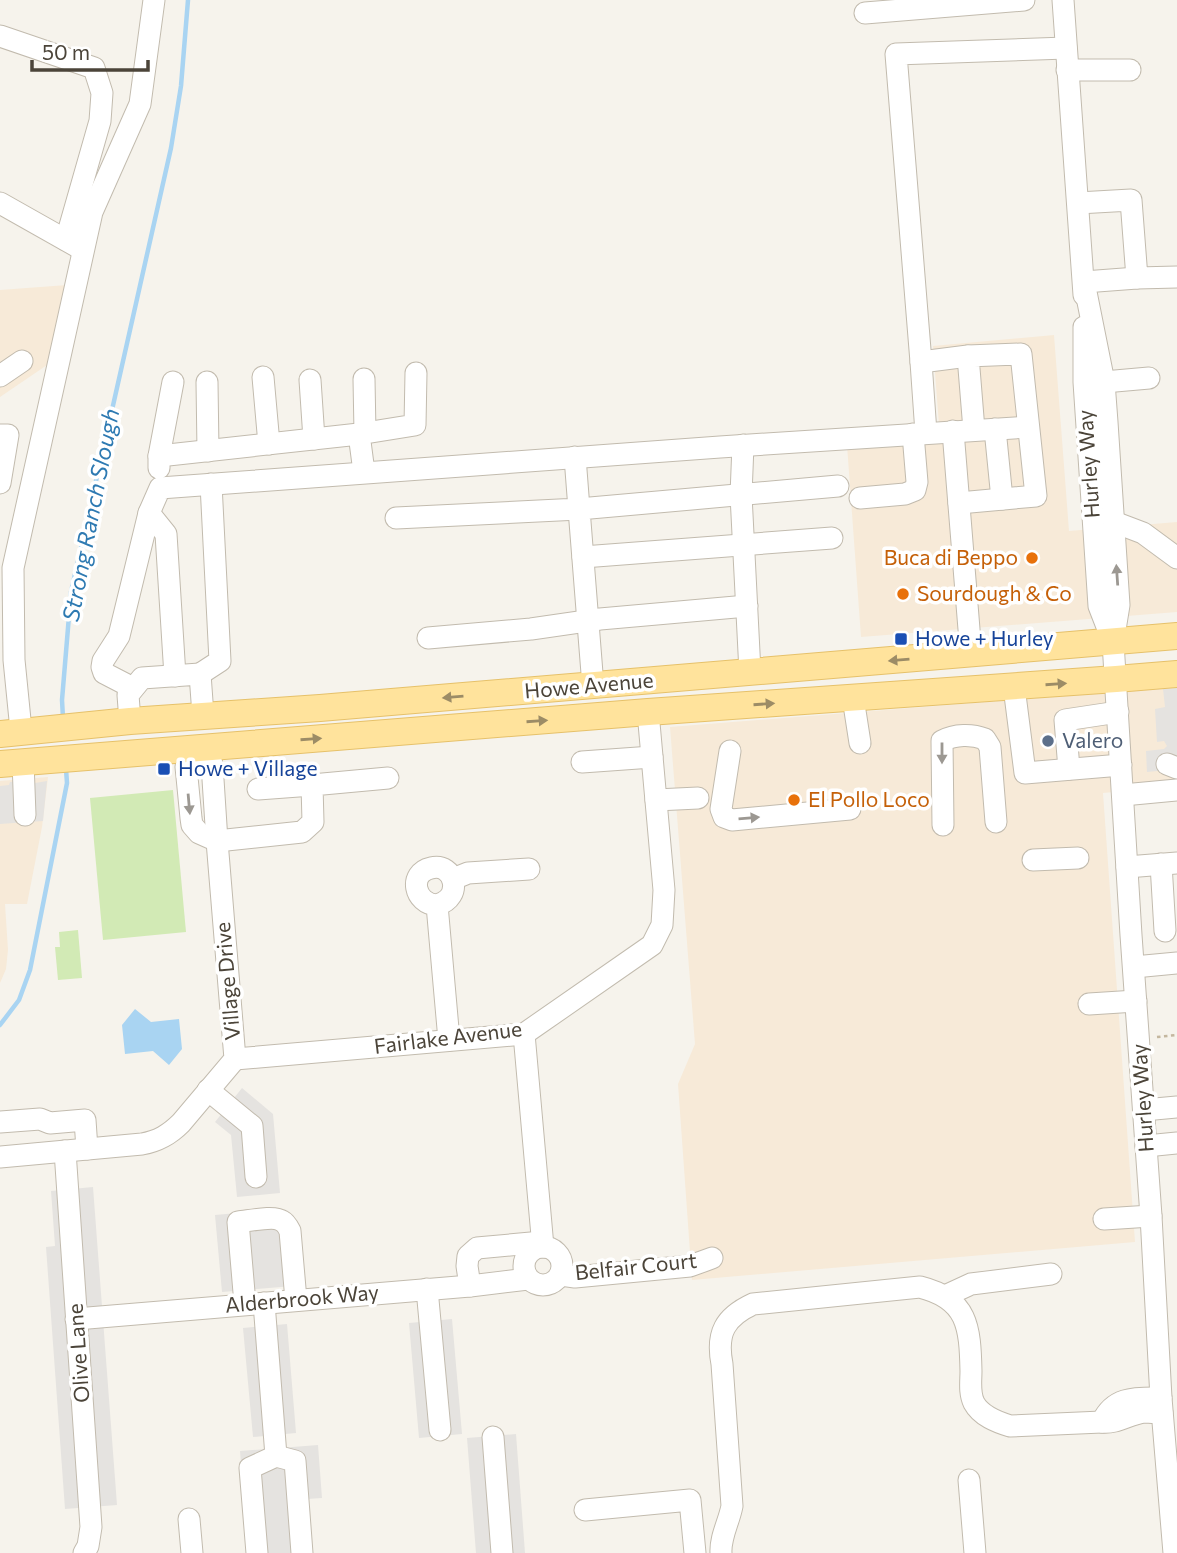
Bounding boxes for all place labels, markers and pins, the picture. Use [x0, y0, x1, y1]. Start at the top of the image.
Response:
place label: Buca di Beppo [884, 544, 1018, 569]
marker: Buca di Beppo [1024, 550, 1040, 566]
place label: Sourdough & Co [917, 580, 1072, 605]
marker: Sourdough & Co [895, 586, 911, 602]
place label: Howe + Hurley [915, 625, 1054, 650]
marker: Howe + Hurley [893, 631, 909, 647]
place label: Valero [1062, 727, 1123, 752]
marker: Valero [1040, 733, 1056, 749]
place label: Howe + Village [178, 755, 318, 780]
marker: Howe + Village [156, 761, 172, 777]
place label: El Pollo Loco [808, 786, 930, 811]
marker: El Pollo Loco [786, 792, 802, 808]

